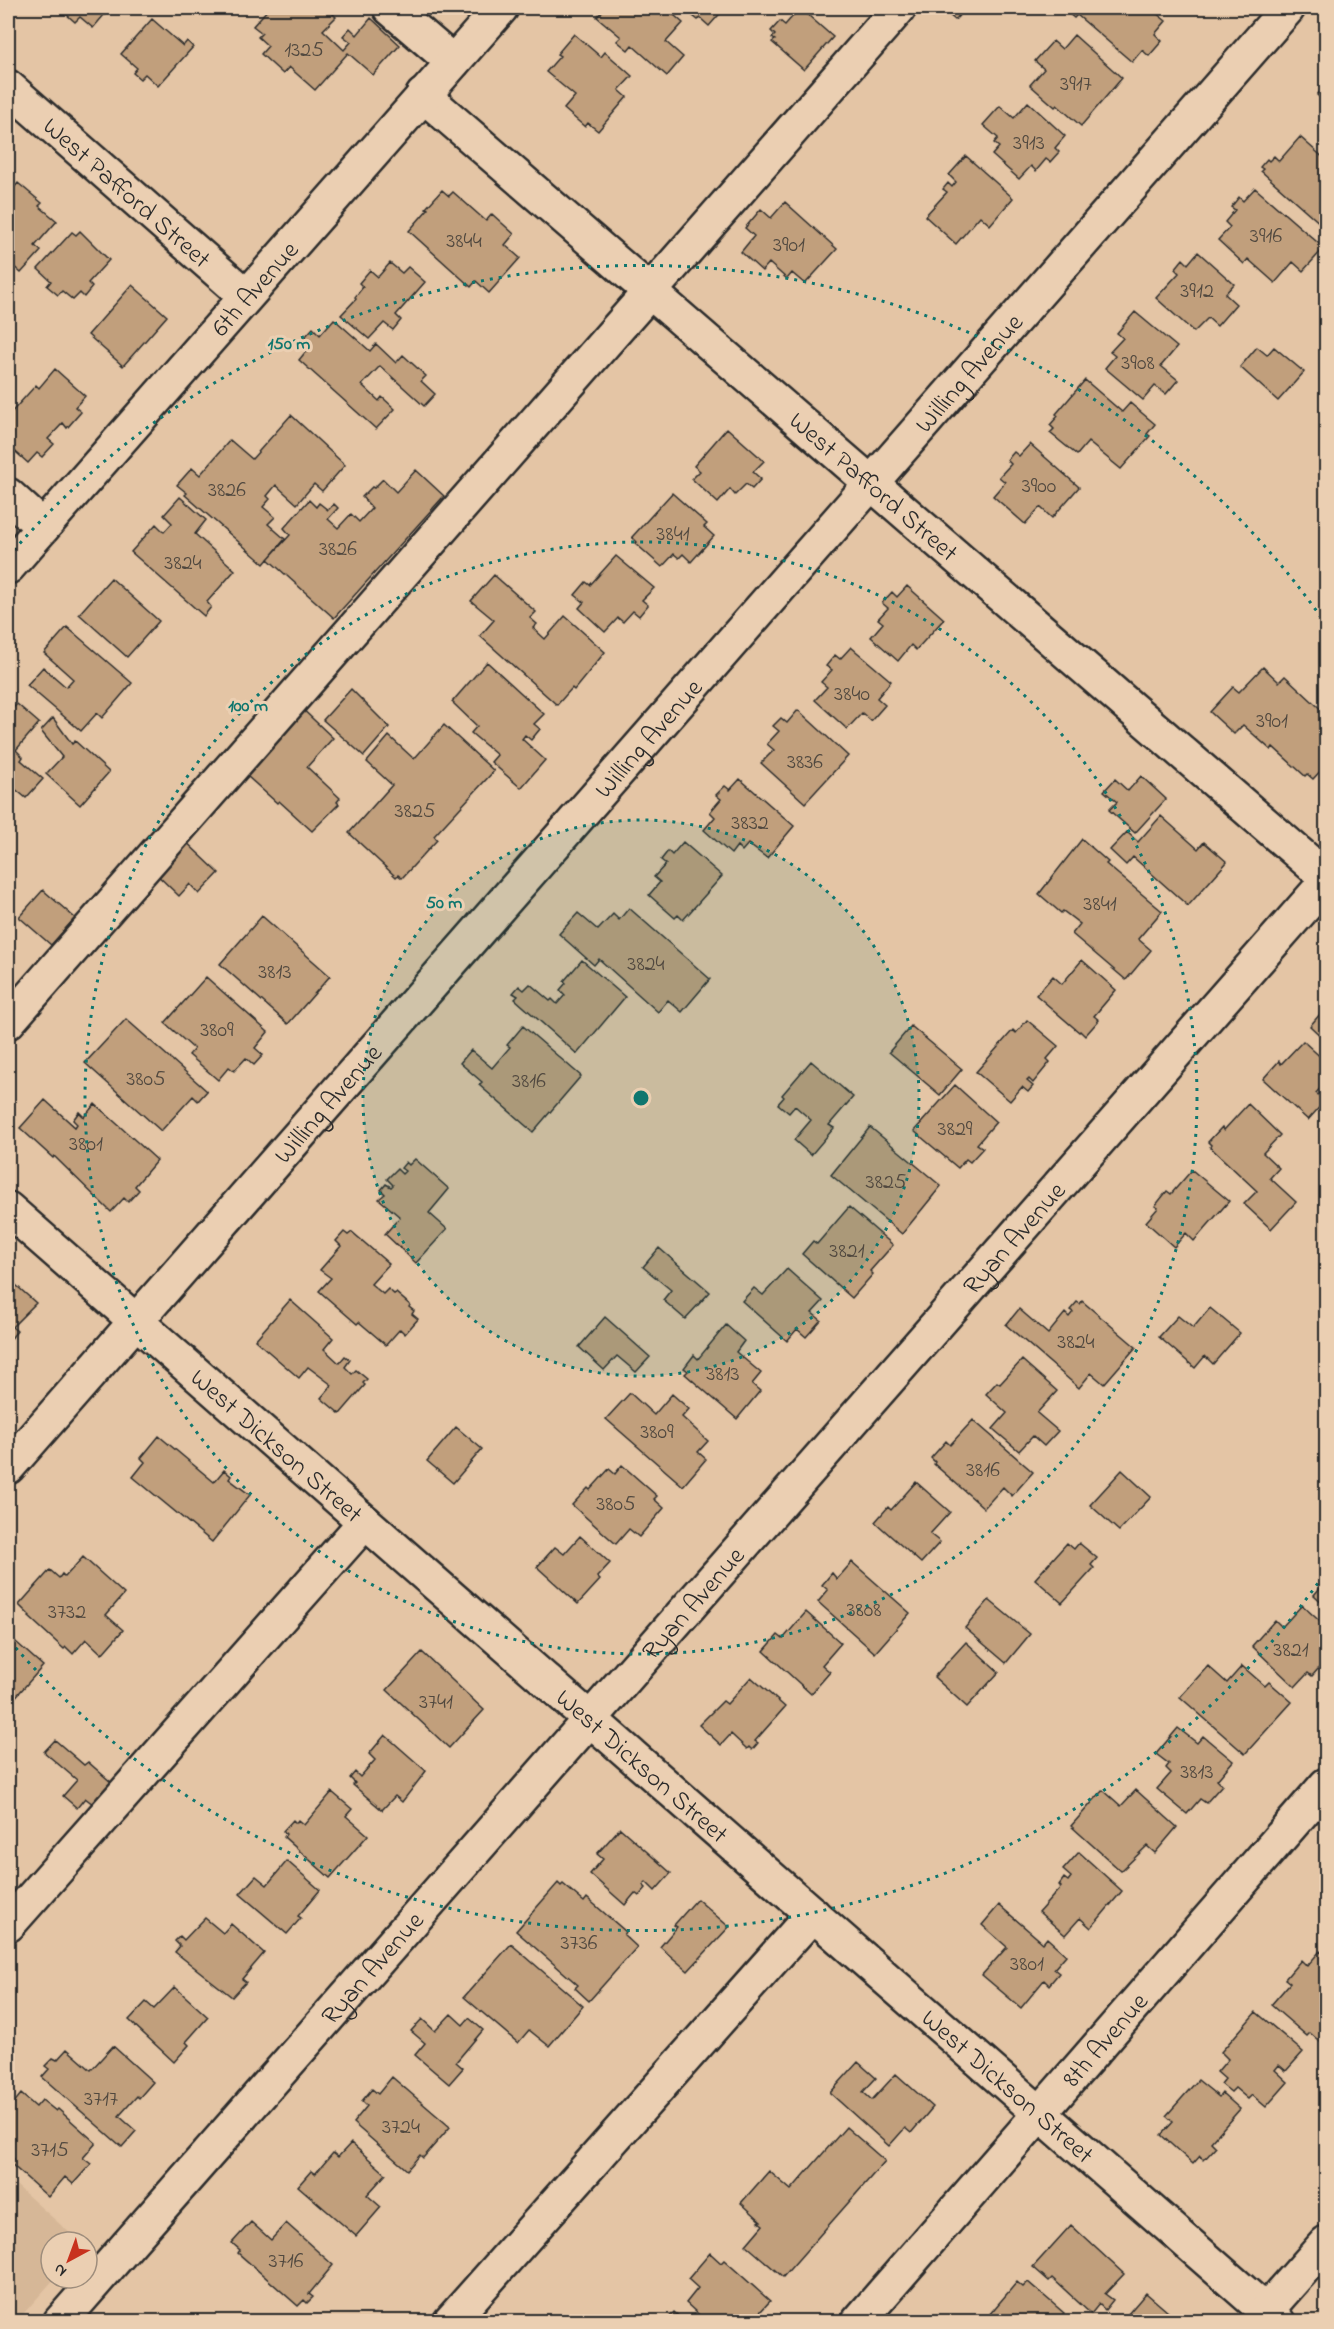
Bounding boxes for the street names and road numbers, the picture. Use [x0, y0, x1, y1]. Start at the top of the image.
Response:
street label: West Pafford Street [33, 110, 218, 279]
street label: 6th Avenue [203, 233, 309, 346]
street label: Willing Avenue [907, 306, 1034, 443]
street label: West Pafford Street [779, 404, 966, 572]
street label: Willing Avenue [587, 671, 713, 808]
street label: Willing Avenue [266, 1037, 393, 1173]
street label: Ryan Avenue [955, 1174, 1076, 1305]
street label: West Dickson Street [181, 1361, 370, 1534]
street label: Ryan Avenue [634, 1539, 756, 1670]
street label: West Dickson Street [546, 1681, 736, 1854]
street label: Ryan Avenue [313, 1904, 435, 2035]
street label: 8th Avenue [1054, 1985, 1159, 2097]
street label: West Dickson Street [912, 2001, 1101, 2174]

